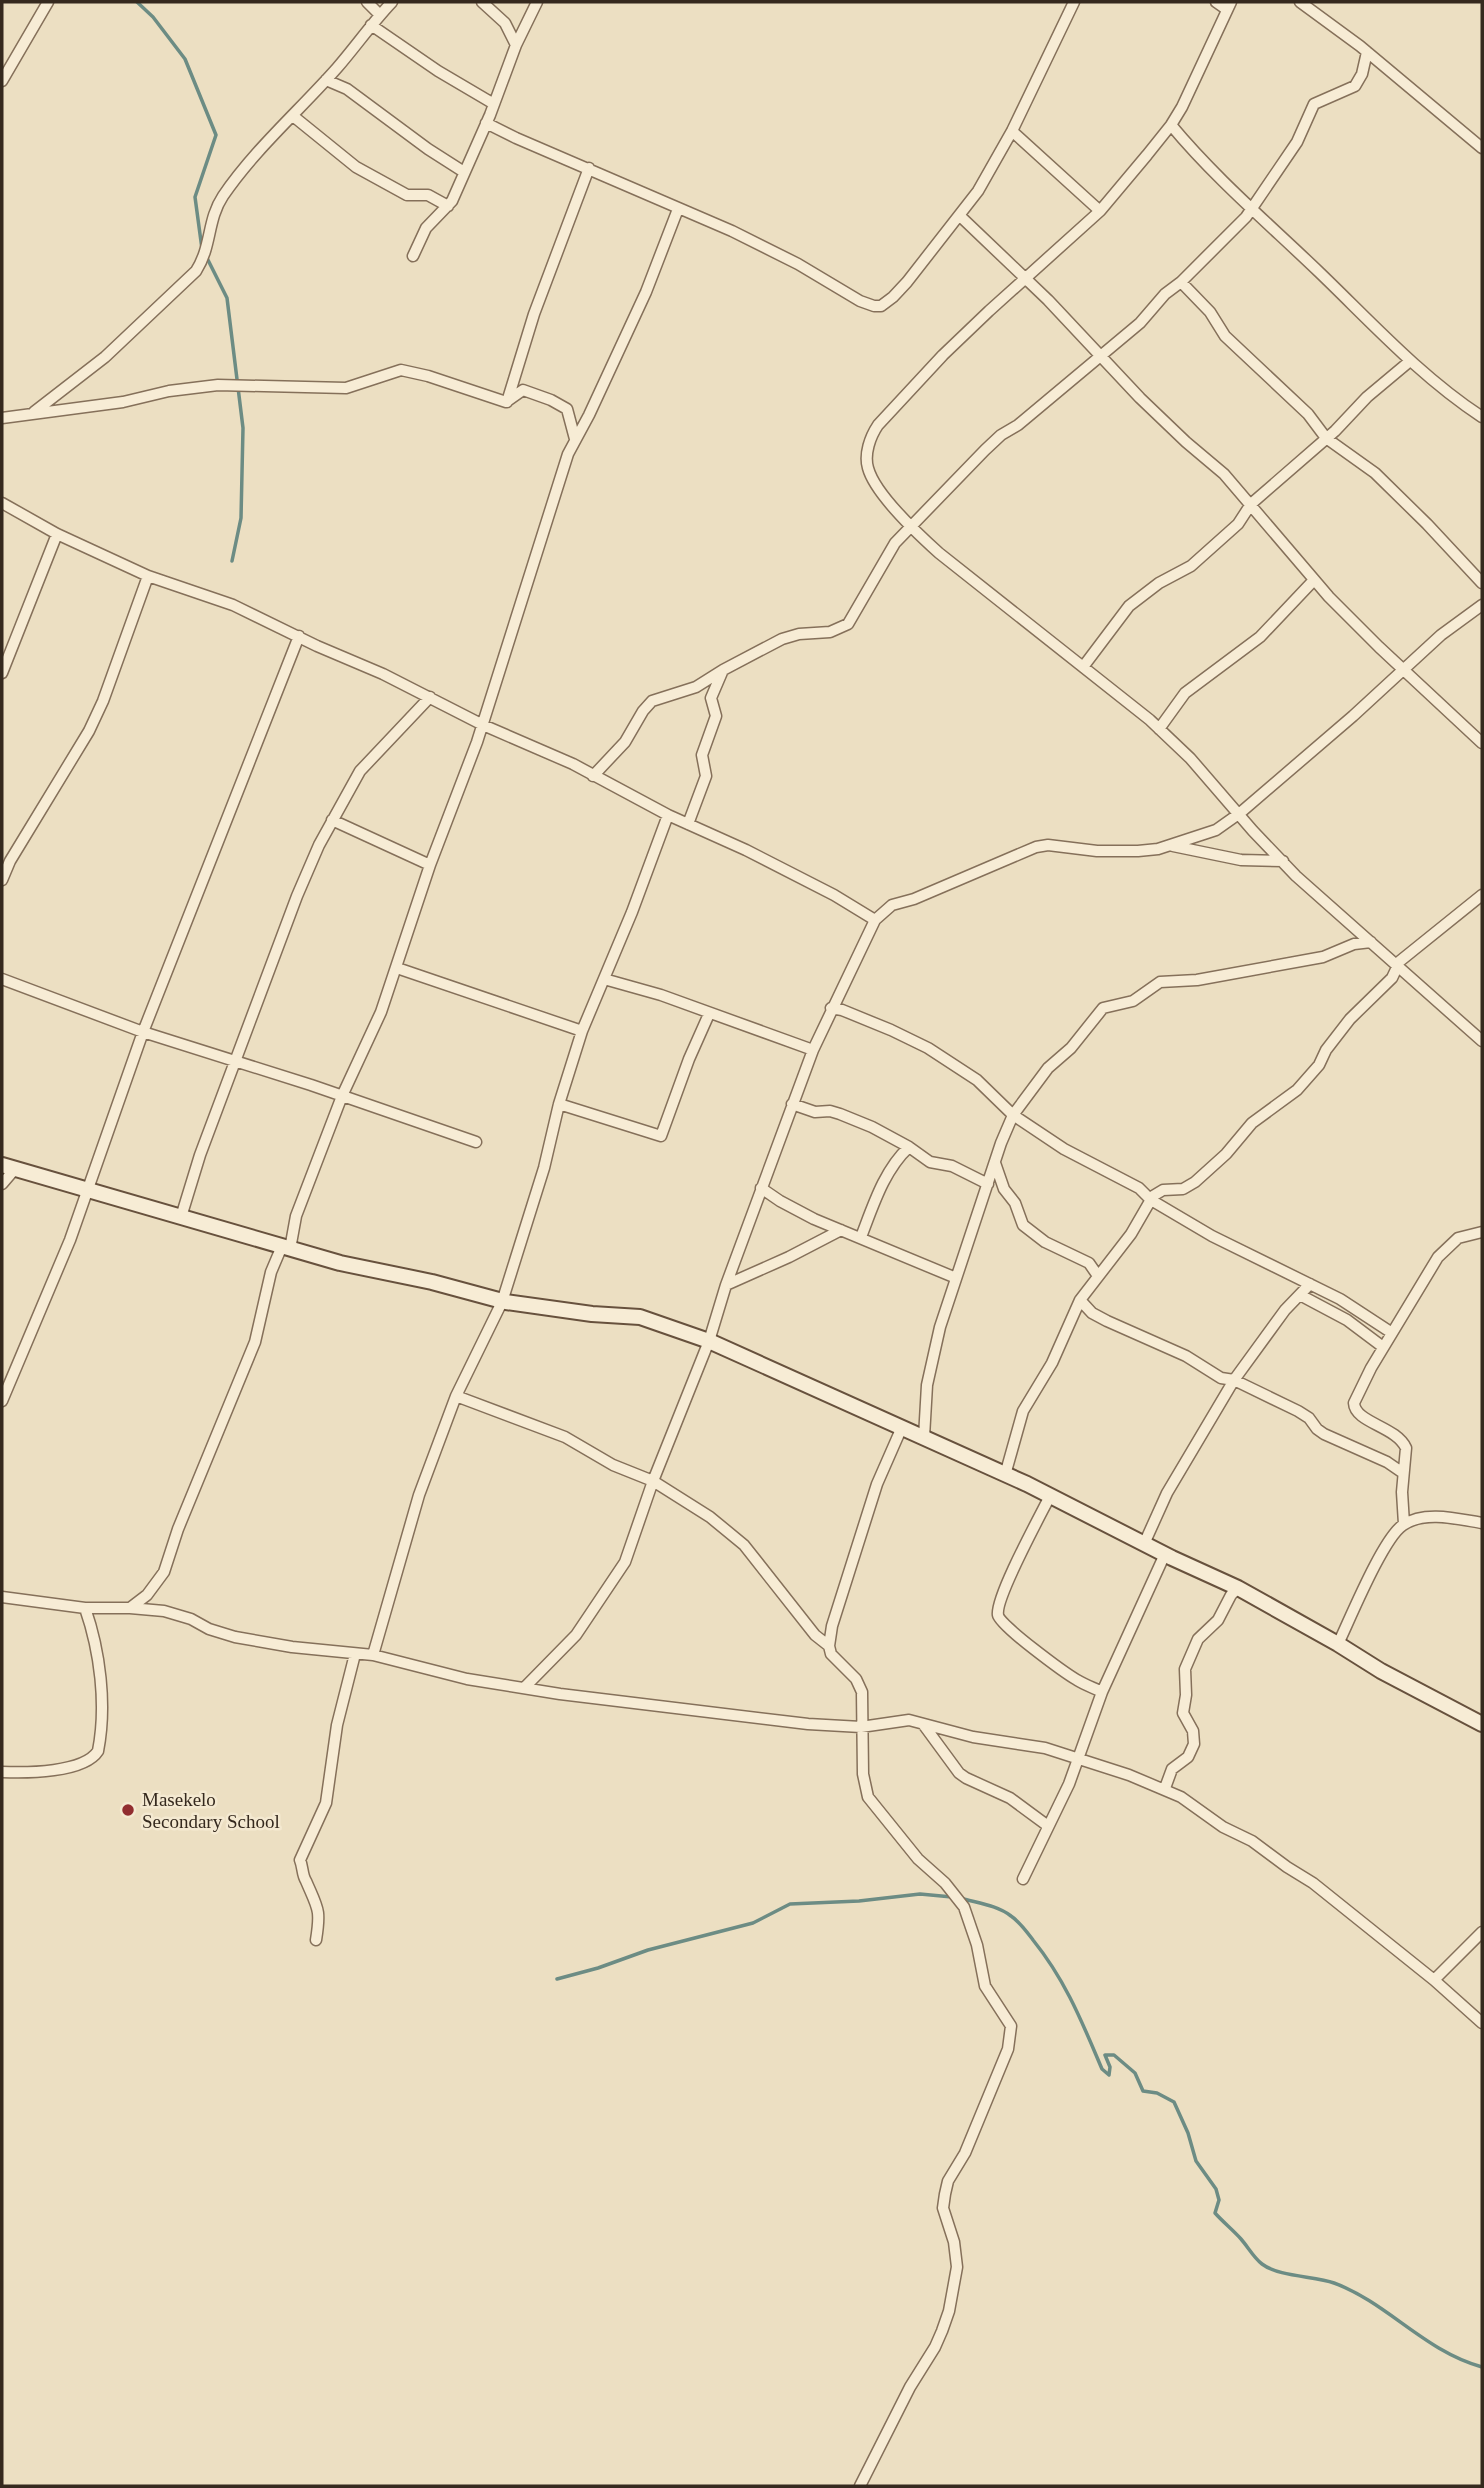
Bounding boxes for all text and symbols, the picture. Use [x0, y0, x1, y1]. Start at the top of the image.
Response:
place label: Masekelo Secondary School [142, 1789, 280, 1832]
marker: Masekelo Secondary School [120, 1802, 136, 1818]

